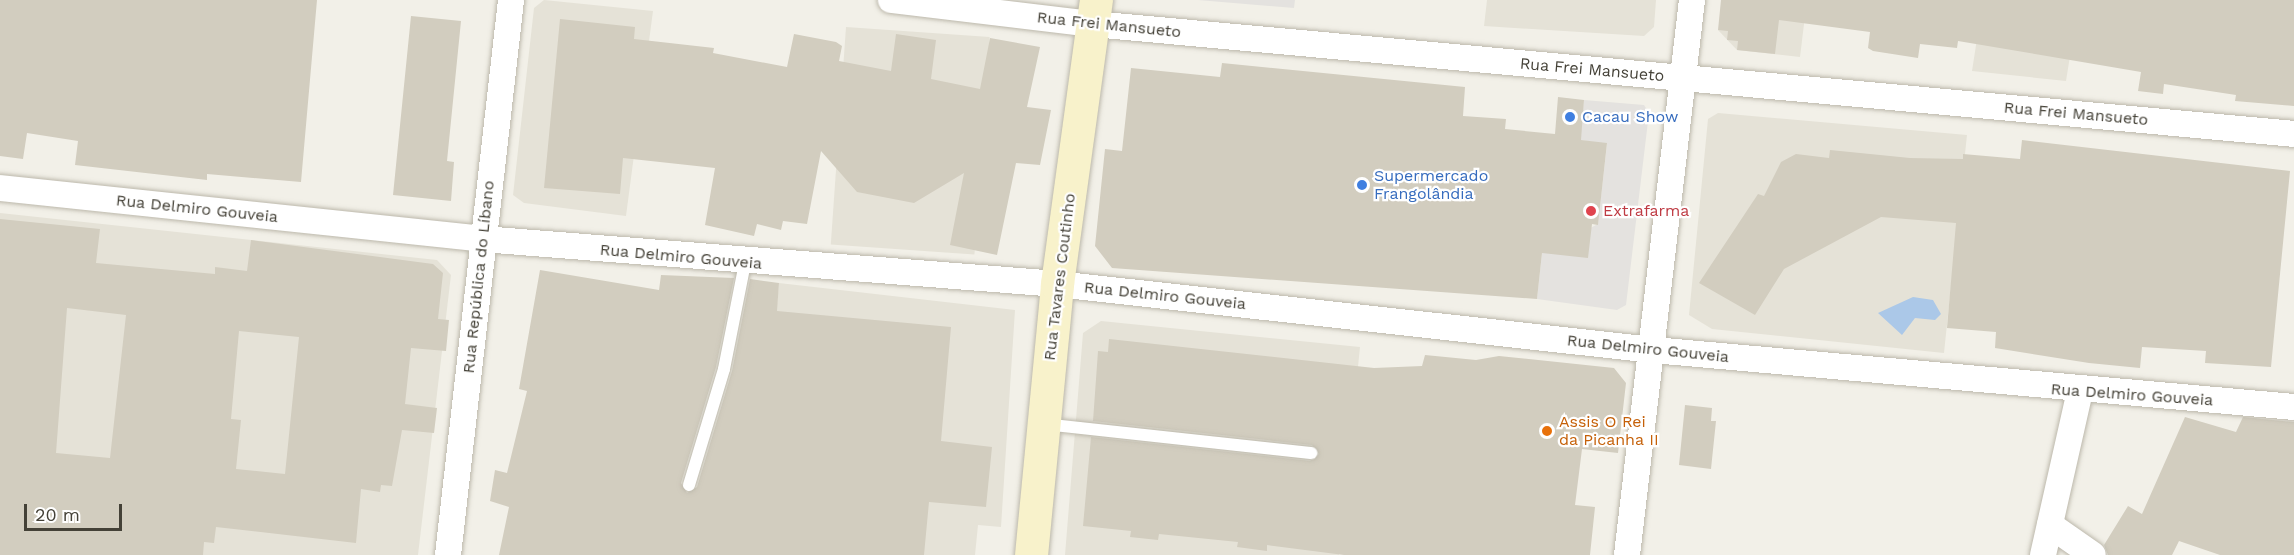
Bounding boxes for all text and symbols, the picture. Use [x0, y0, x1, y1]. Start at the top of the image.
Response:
street label: Rua Frei Mansueto [1036, 8, 1182, 42]
street label: Rua Frei Mansueto [1519, 54, 1665, 86]
street label: Rua Frei Mansueto [2003, 98, 2149, 130]
place label: Cacau Show [1582, 107, 1678, 127]
marker: Cacau Show [1563, 110, 1577, 124]
place label: Supermercado Frangolândia [1374, 166, 1488, 204]
marker: Supermercado Frangolândia [1355, 178, 1369, 192]
street label: Rua República do Líbano [459, 179, 499, 375]
street label: Rua Delmiro Gouveia [115, 191, 279, 227]
street label: Rua Tavares Coutinho [1040, 192, 1080, 362]
place label: Extrafarma [1603, 201, 1689, 221]
marker: Extrafarma [1584, 204, 1598, 218]
street label: Rua Delmiro Gouveia [599, 240, 763, 274]
street label: Rua Delmiro Gouveia [1083, 278, 1247, 314]
street label: Rua Delmiro Gouveia [1566, 331, 1730, 367]
street label: Rua Delmiro Gouveia [2050, 380, 2214, 410]
place label: Assis O Rei da Picanha II [1559, 412, 1659, 450]
marker: Assis O Rei da Picanha II [1540, 424, 1554, 438]
scale bar [27, 492, 124, 530]
text: 20 m [35, 504, 80, 525]

